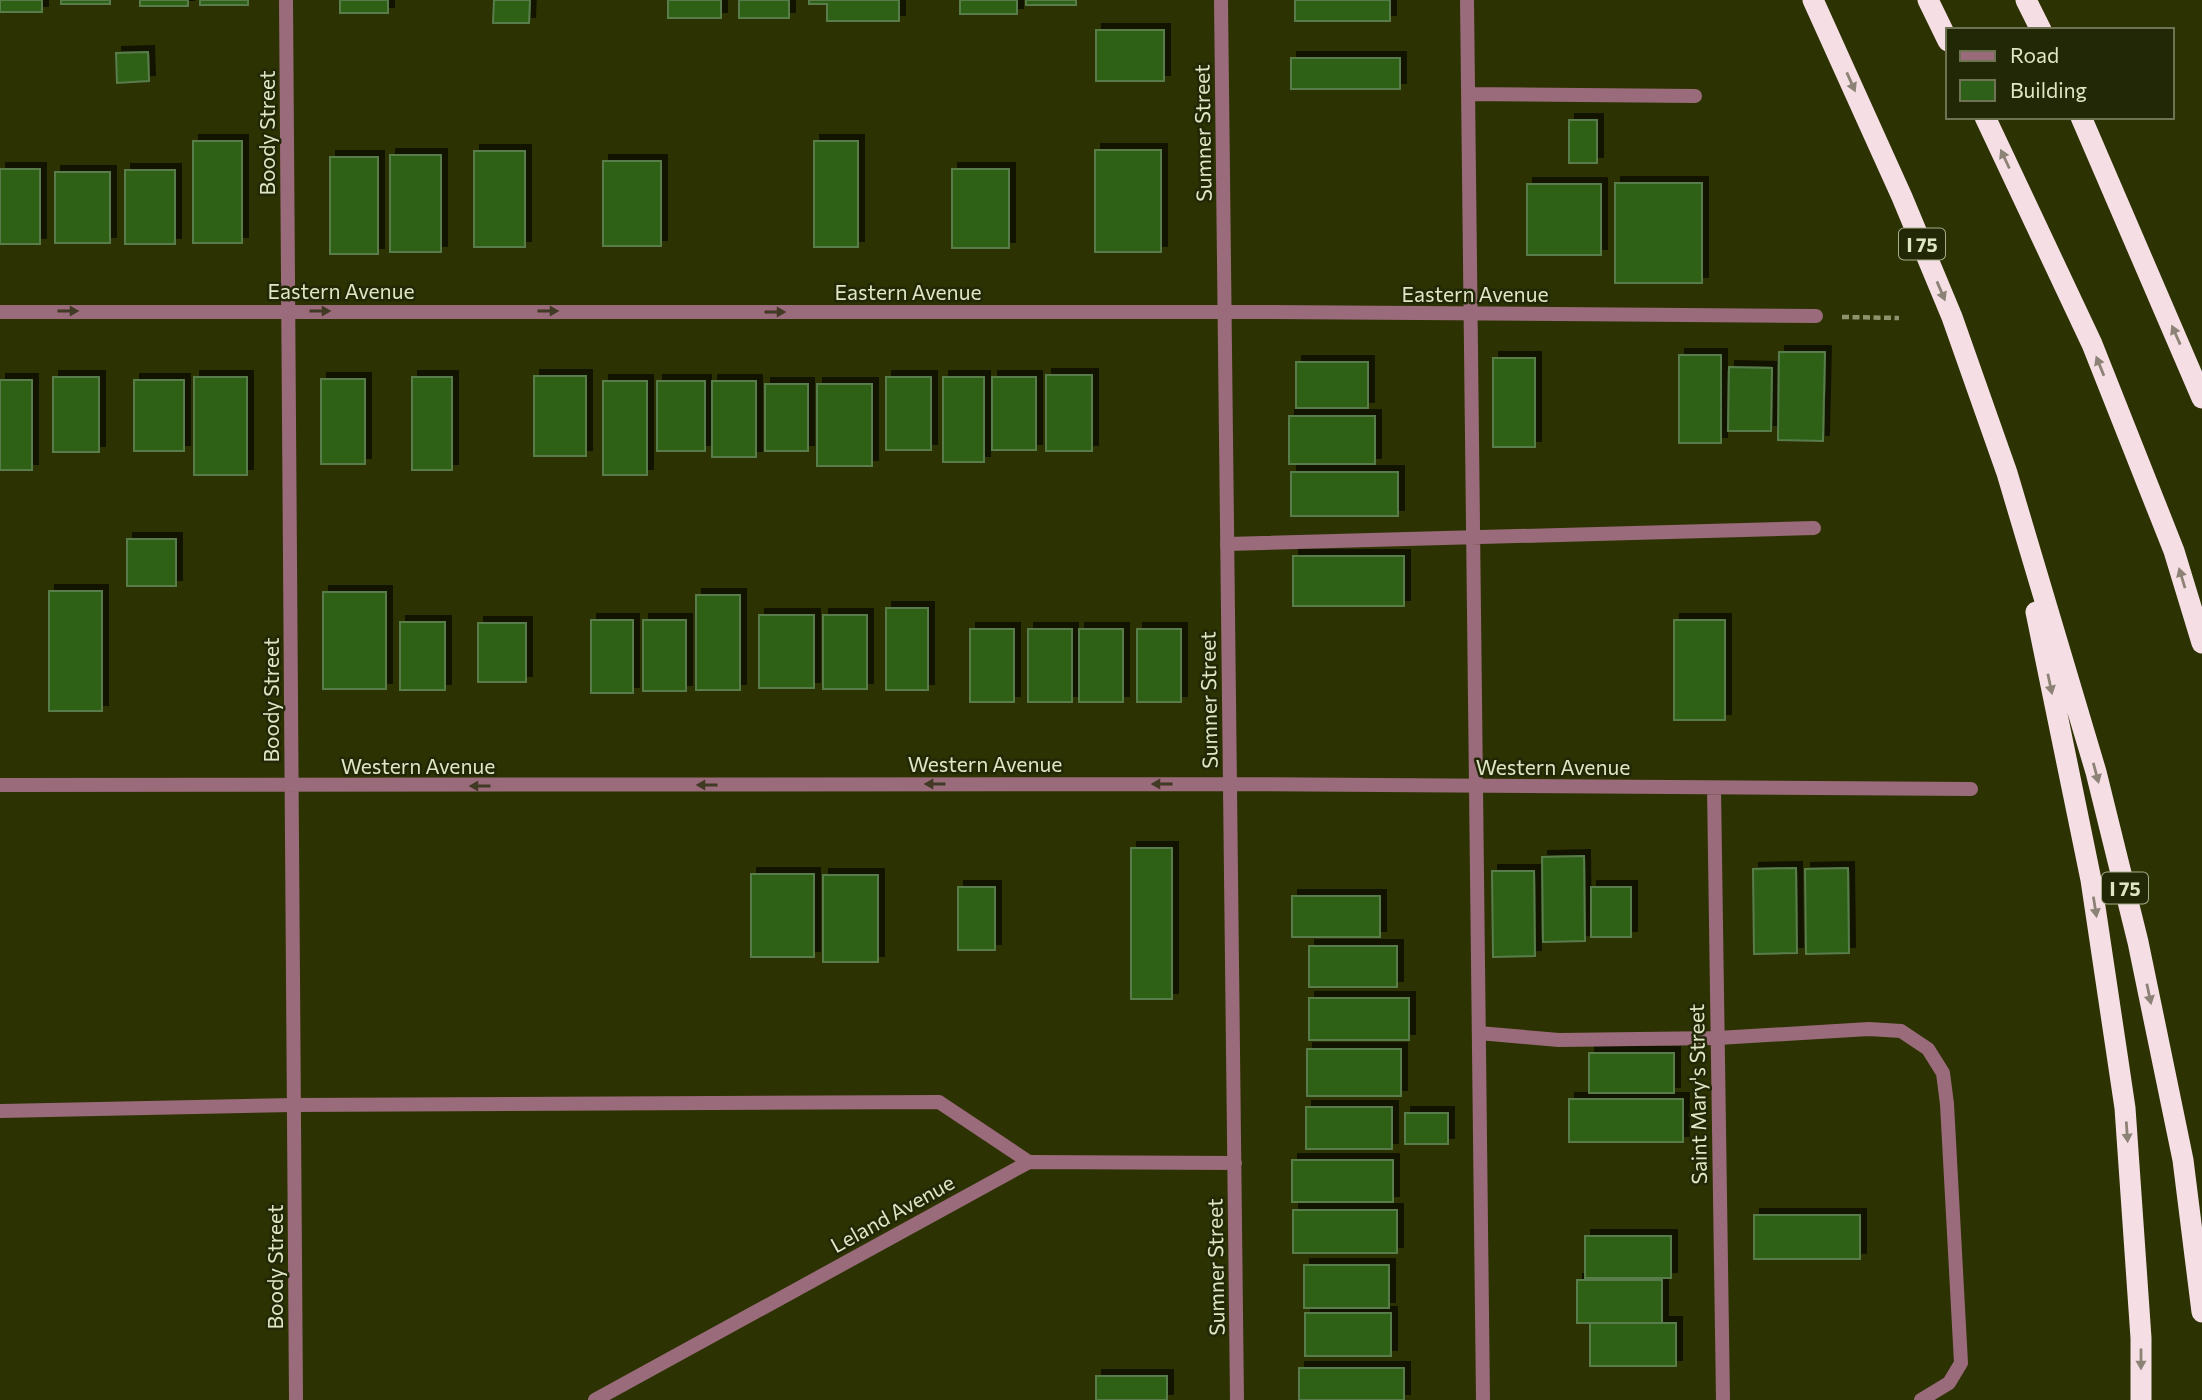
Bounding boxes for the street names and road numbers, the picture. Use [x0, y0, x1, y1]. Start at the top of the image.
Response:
street label: Sumner Street [1188, 64, 1216, 202]
street label: Boody Street [254, 70, 279, 196]
road number: I 75 [1899, 228, 1945, 260]
street label: Eastern Avenue [268, 278, 414, 303]
street label: Eastern Avenue [835, 279, 981, 304]
street label: Eastern Avenue [1402, 281, 1548, 306]
street label: Sumner Street [1194, 631, 1222, 769]
street label: Boody Street [258, 637, 283, 763]
street label: Western Avenue [908, 751, 1062, 776]
street label: Western Avenue [341, 753, 495, 778]
street label: Western Avenue [1476, 754, 1630, 779]
road number: I 75 [2102, 873, 2148, 904]
street label: Saint Mary's Street [1683, 1003, 1711, 1185]
street label: Leland Avenue [826, 1169, 958, 1257]
street label: Sumner Street [1201, 1198, 1229, 1336]
street label: Boody Street [262, 1204, 287, 1330]

